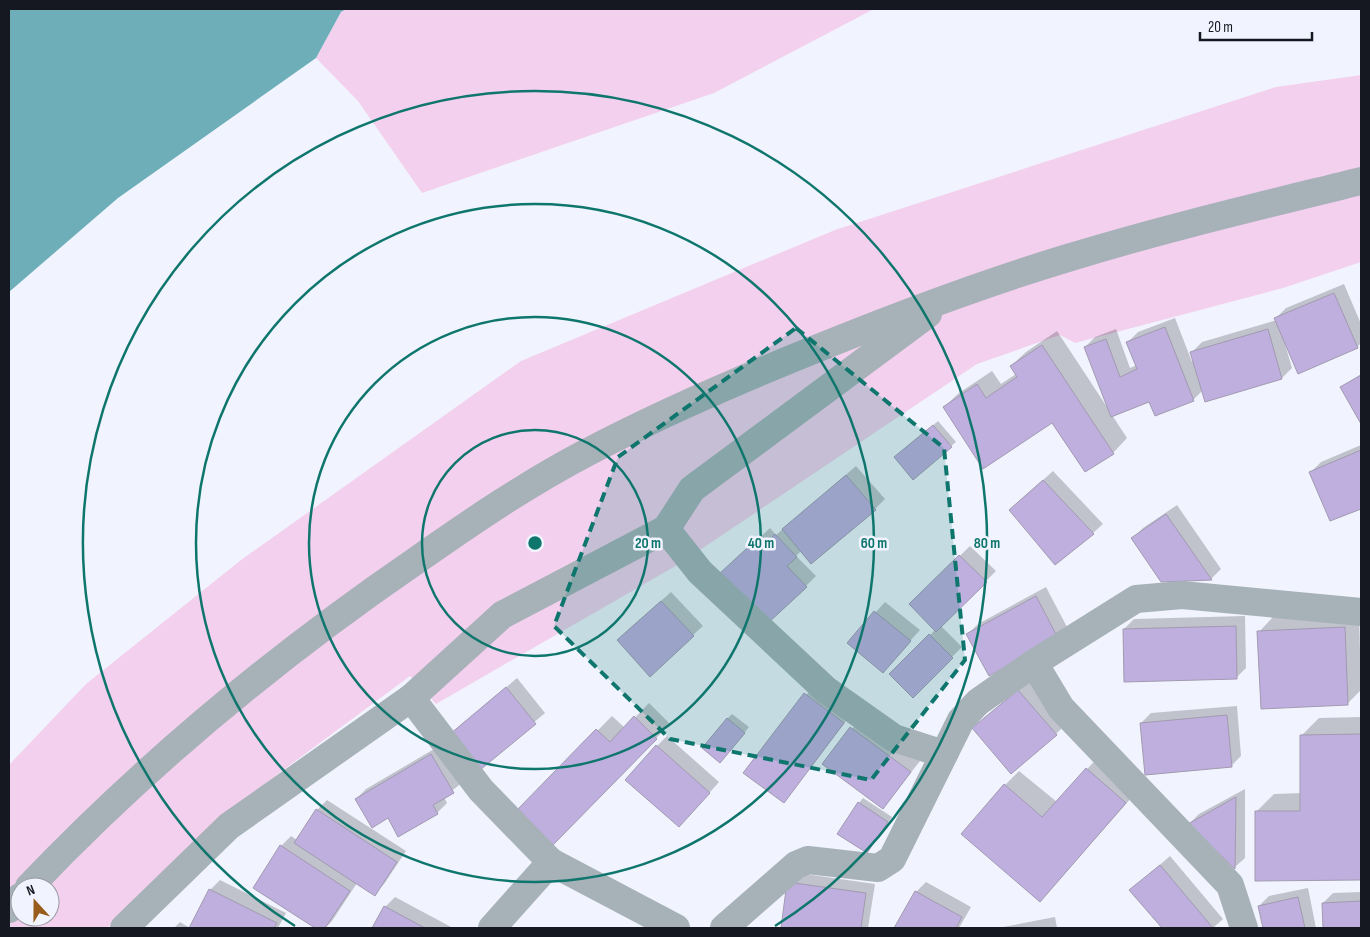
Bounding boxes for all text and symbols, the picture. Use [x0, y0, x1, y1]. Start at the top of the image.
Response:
scale bar [1200, 10, 1312, 42]
text: 20 m [1208, 18, 1233, 37]
centre of rings [526, 534, 544, 552]
text: 20 m [635, 534, 661, 553]
text: 40 m [748, 534, 774, 553]
text: 60 m [861, 534, 887, 553]
text: 80 m [974, 534, 1000, 553]
north arrow [10, 877, 60, 927]
text: N [24, 881, 37, 900]

